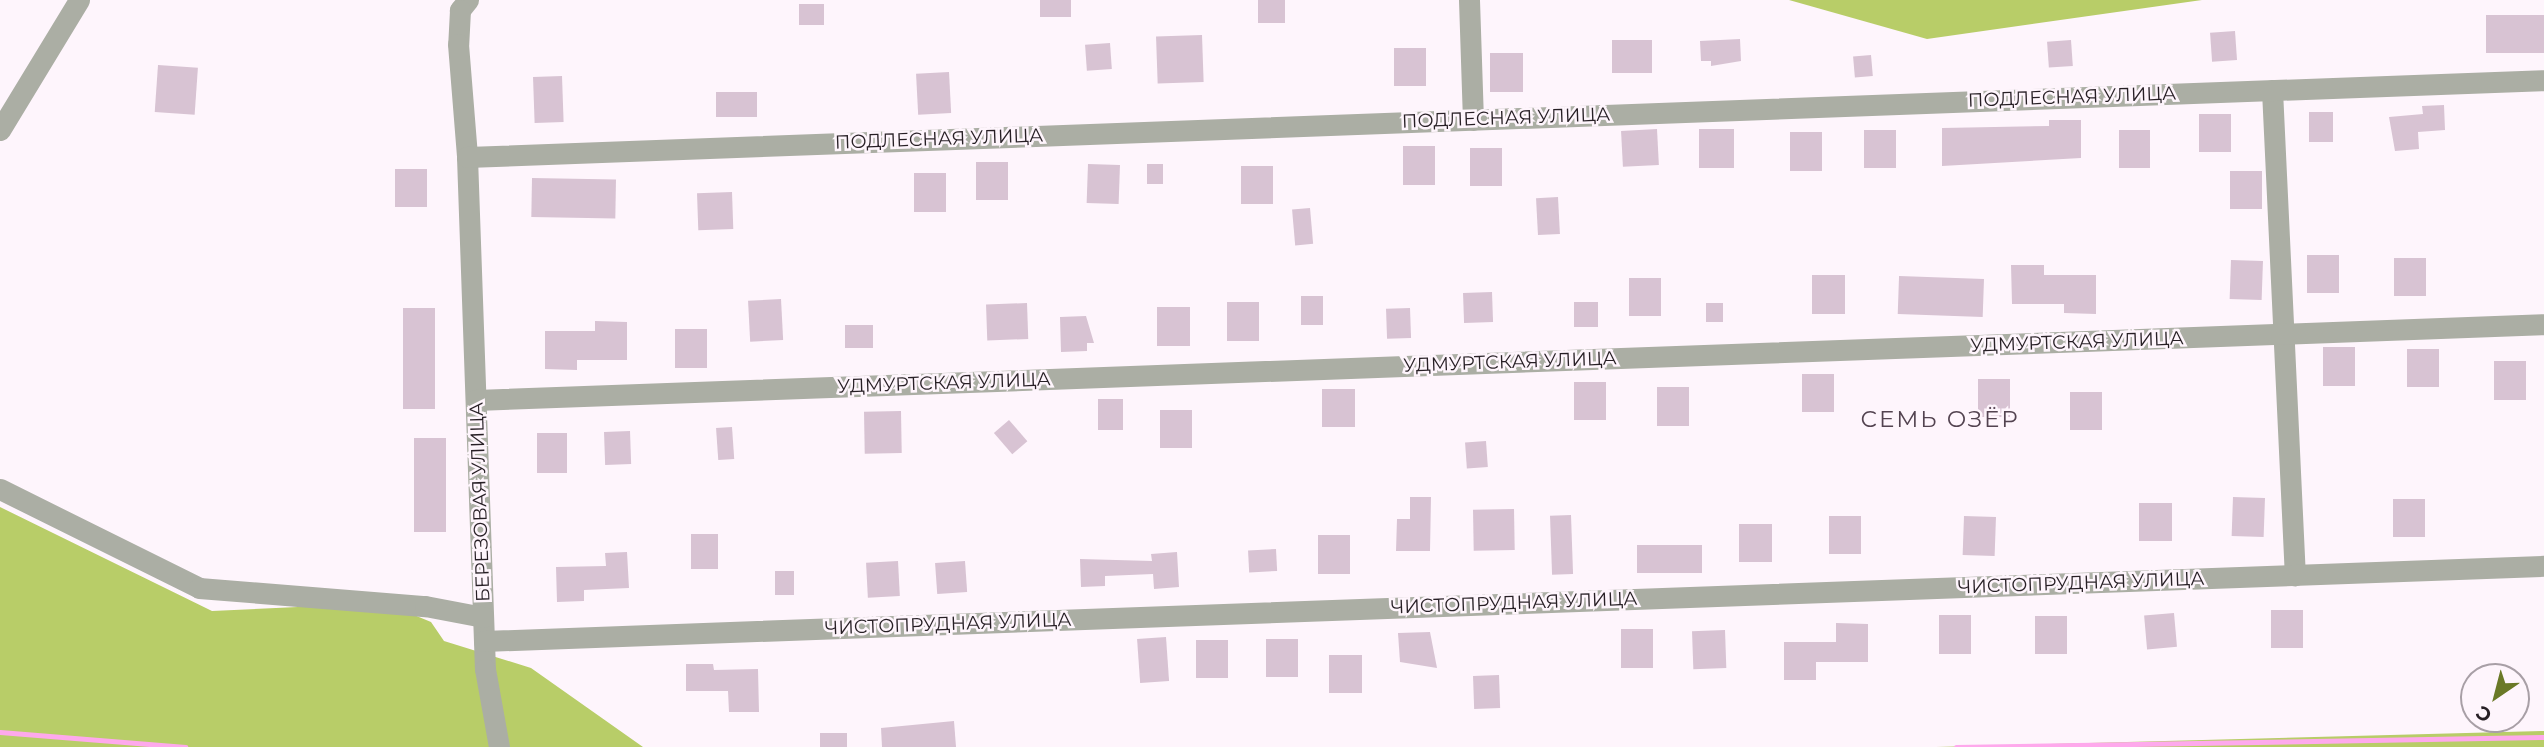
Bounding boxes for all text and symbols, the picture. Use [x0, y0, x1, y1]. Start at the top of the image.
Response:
street label: ПОДЛЕСНАЯ УЛИЦА [1967, 82, 2177, 112]
street label: ПОДЛЕСНАЯ УЛИЦА [1401, 103, 1611, 133]
street label: ПОДЛЕСНАЯ УЛИЦА [834, 124, 1044, 154]
street label: УДМУРТСКАЯ УЛИЦА [1970, 327, 2184, 357]
street label: УДМУРТСКАЯ УЛИЦА [1403, 347, 1617, 377]
street label: УДМУРТСКАЯ УЛИЦА [837, 368, 1051, 398]
street label: БЕРЕЗОВАЯ УЛИЦА [465, 402, 495, 602]
district label: СЕМЬ ОЗЁР [1862, 405, 2018, 433]
street label: ЧИСТОПРУДНАЯ УЛИЦА [1957, 567, 2205, 599]
street label: ЧИСТОПРУДНАЯ УЛИЦА [1390, 587, 1638, 619]
street label: ЧИСТОПРУДНАЯ УЛИЦА [824, 608, 1072, 640]
north arrow [2460, 663, 2530, 733]
text: С [2472, 701, 2496, 727]

